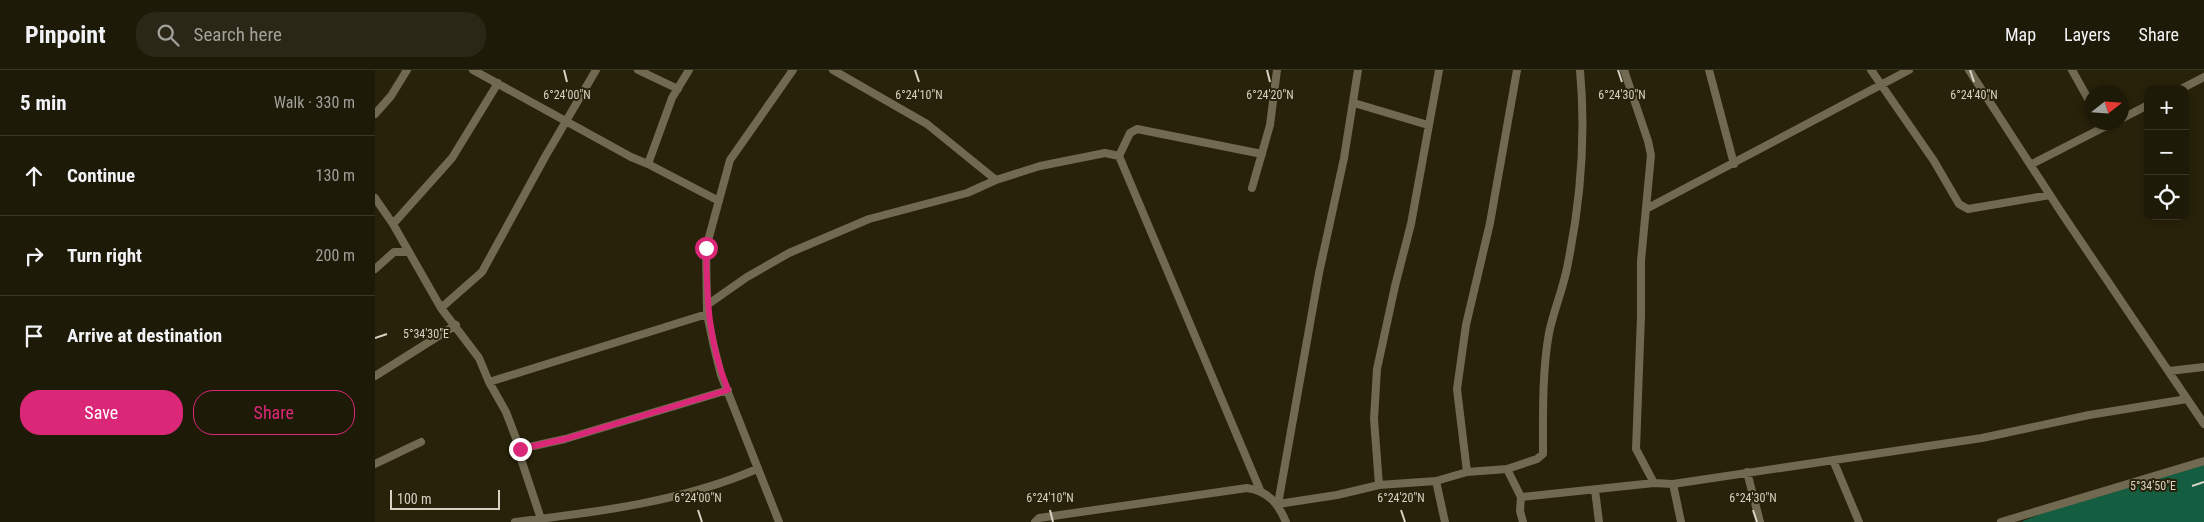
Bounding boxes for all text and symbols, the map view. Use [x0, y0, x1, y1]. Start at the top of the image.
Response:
search box [136, 12, 486, 57]
text: Pinpoint [25, 21, 106, 49]
icon: search [154, 21, 182, 49]
text: Search here [194, 23, 282, 46]
text: Map [2005, 24, 2036, 45]
text: Layers [2064, 24, 2111, 45]
text: Share [2139, 24, 2179, 45]
north arrow [2084, 85, 2129, 130]
map controls [2144, 85, 2189, 220]
button: + [2144, 85, 2189, 130]
text: 6°24'00"N [543, 88, 591, 102]
text: 6°24'10"N [895, 88, 943, 102]
text: 6°24'20"N [1246, 88, 1294, 102]
text: 6°24'30"N [1598, 88, 1646, 102]
text: 6°24'40"N [1950, 88, 1998, 102]
text: 5 min [20, 91, 67, 115]
text: Walk · 330 m [274, 93, 355, 112]
button: − [2144, 130, 2189, 175]
icon: ahead [20, 162, 48, 190]
text: Continue [67, 164, 135, 187]
text: 130 m [316, 166, 355, 185]
button: locate [2144, 175, 2189, 220]
route start [695, 237, 718, 260]
icon: right [20, 242, 48, 270]
text: Turn right [67, 244, 142, 267]
text: 200 m [316, 246, 355, 265]
icon: arrive [20, 322, 48, 350]
text: Arrive at destination [67, 324, 222, 347]
text: 5°34'30"E [403, 327, 449, 341]
button: Save [20, 390, 183, 435]
button: Share [193, 390, 355, 435]
route end [509, 438, 532, 461]
text: 5°34'50"E [2130, 479, 2176, 493]
scale bar [390, 487, 500, 510]
text: 100 m [397, 491, 432, 507]
text: 6°24'00"N [674, 491, 722, 505]
text: 6°24'10"N [1026, 491, 1074, 505]
text: 6°24'20"N [1377, 491, 1425, 505]
text: 6°24'30"N [1729, 491, 1777, 505]

